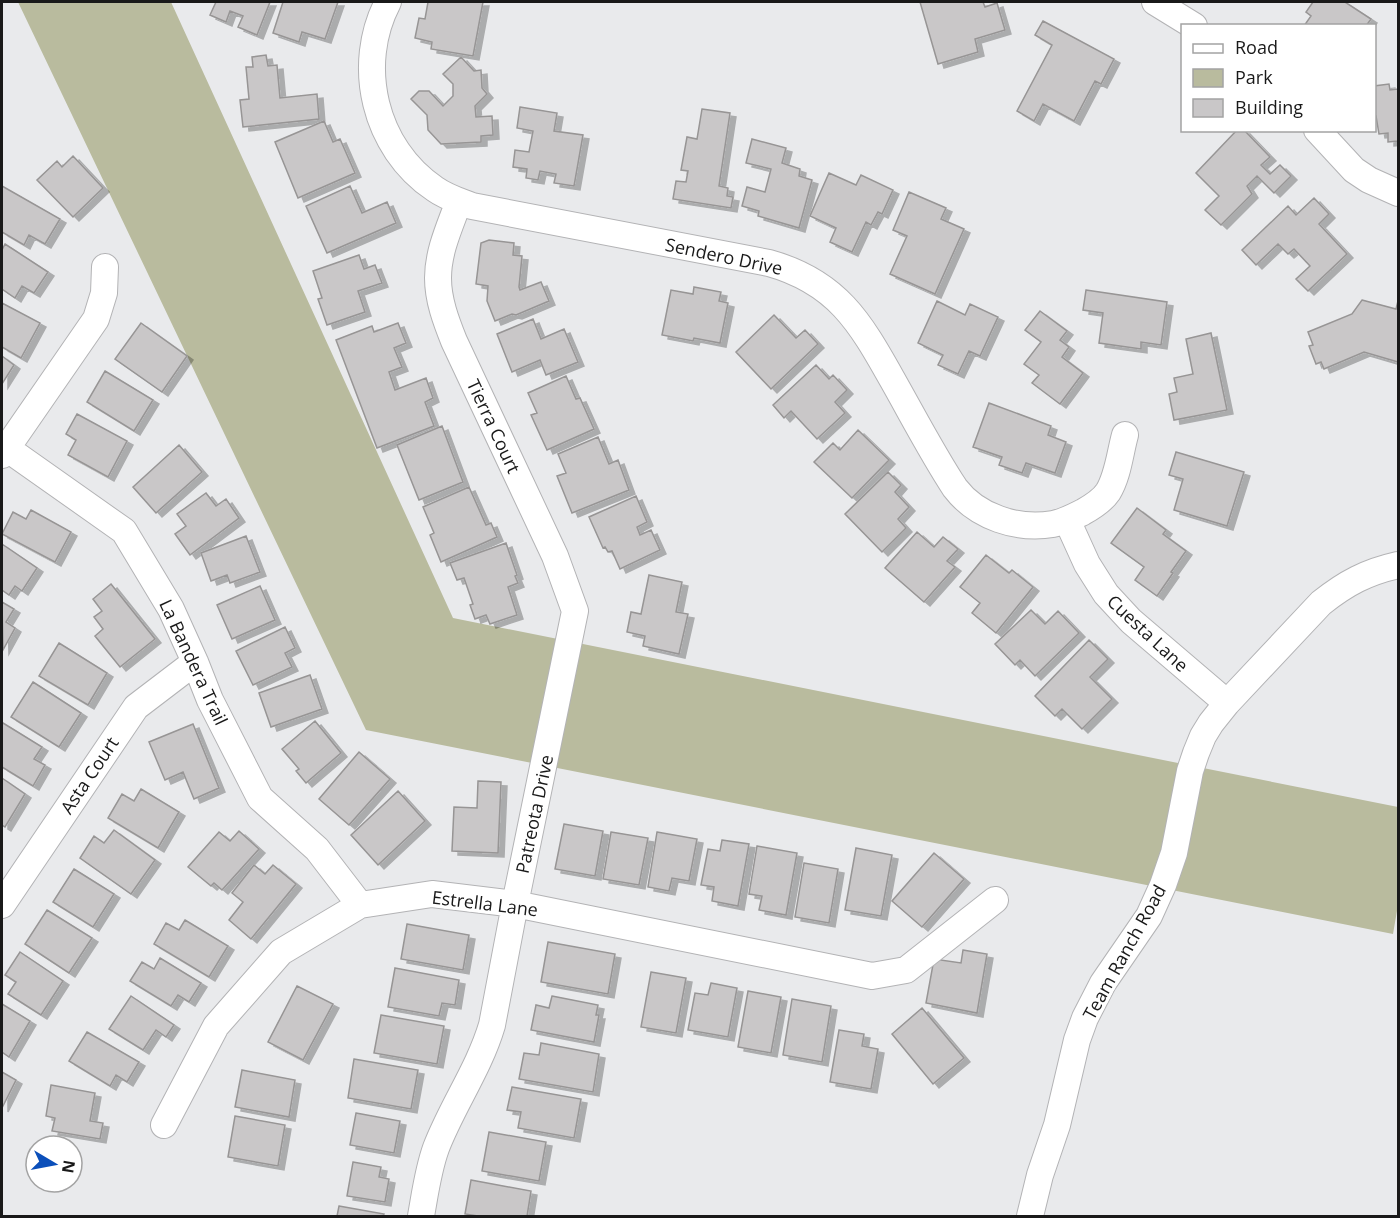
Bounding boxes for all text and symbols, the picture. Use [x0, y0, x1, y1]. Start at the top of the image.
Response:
legend [1181, 24, 1376, 132]
text: Road [1235, 35, 1278, 59]
text: Park [1235, 65, 1273, 89]
text: Building [1235, 95, 1303, 119]
street label: Sendero Drive [663, 232, 785, 280]
street label: Tierra Court [462, 375, 526, 477]
street label: Cuesta Lane [1102, 589, 1194, 677]
street label: La Bandera Trail [154, 595, 234, 729]
street label: Asta Court [54, 732, 124, 818]
street label: Patreota Drive [510, 752, 558, 876]
street label: Team Ranch Road [1077, 880, 1171, 1024]
street label: Estrella Lane [431, 885, 539, 921]
north arrow [24, 1134, 84, 1194]
text: N [57, 1158, 81, 1175]

